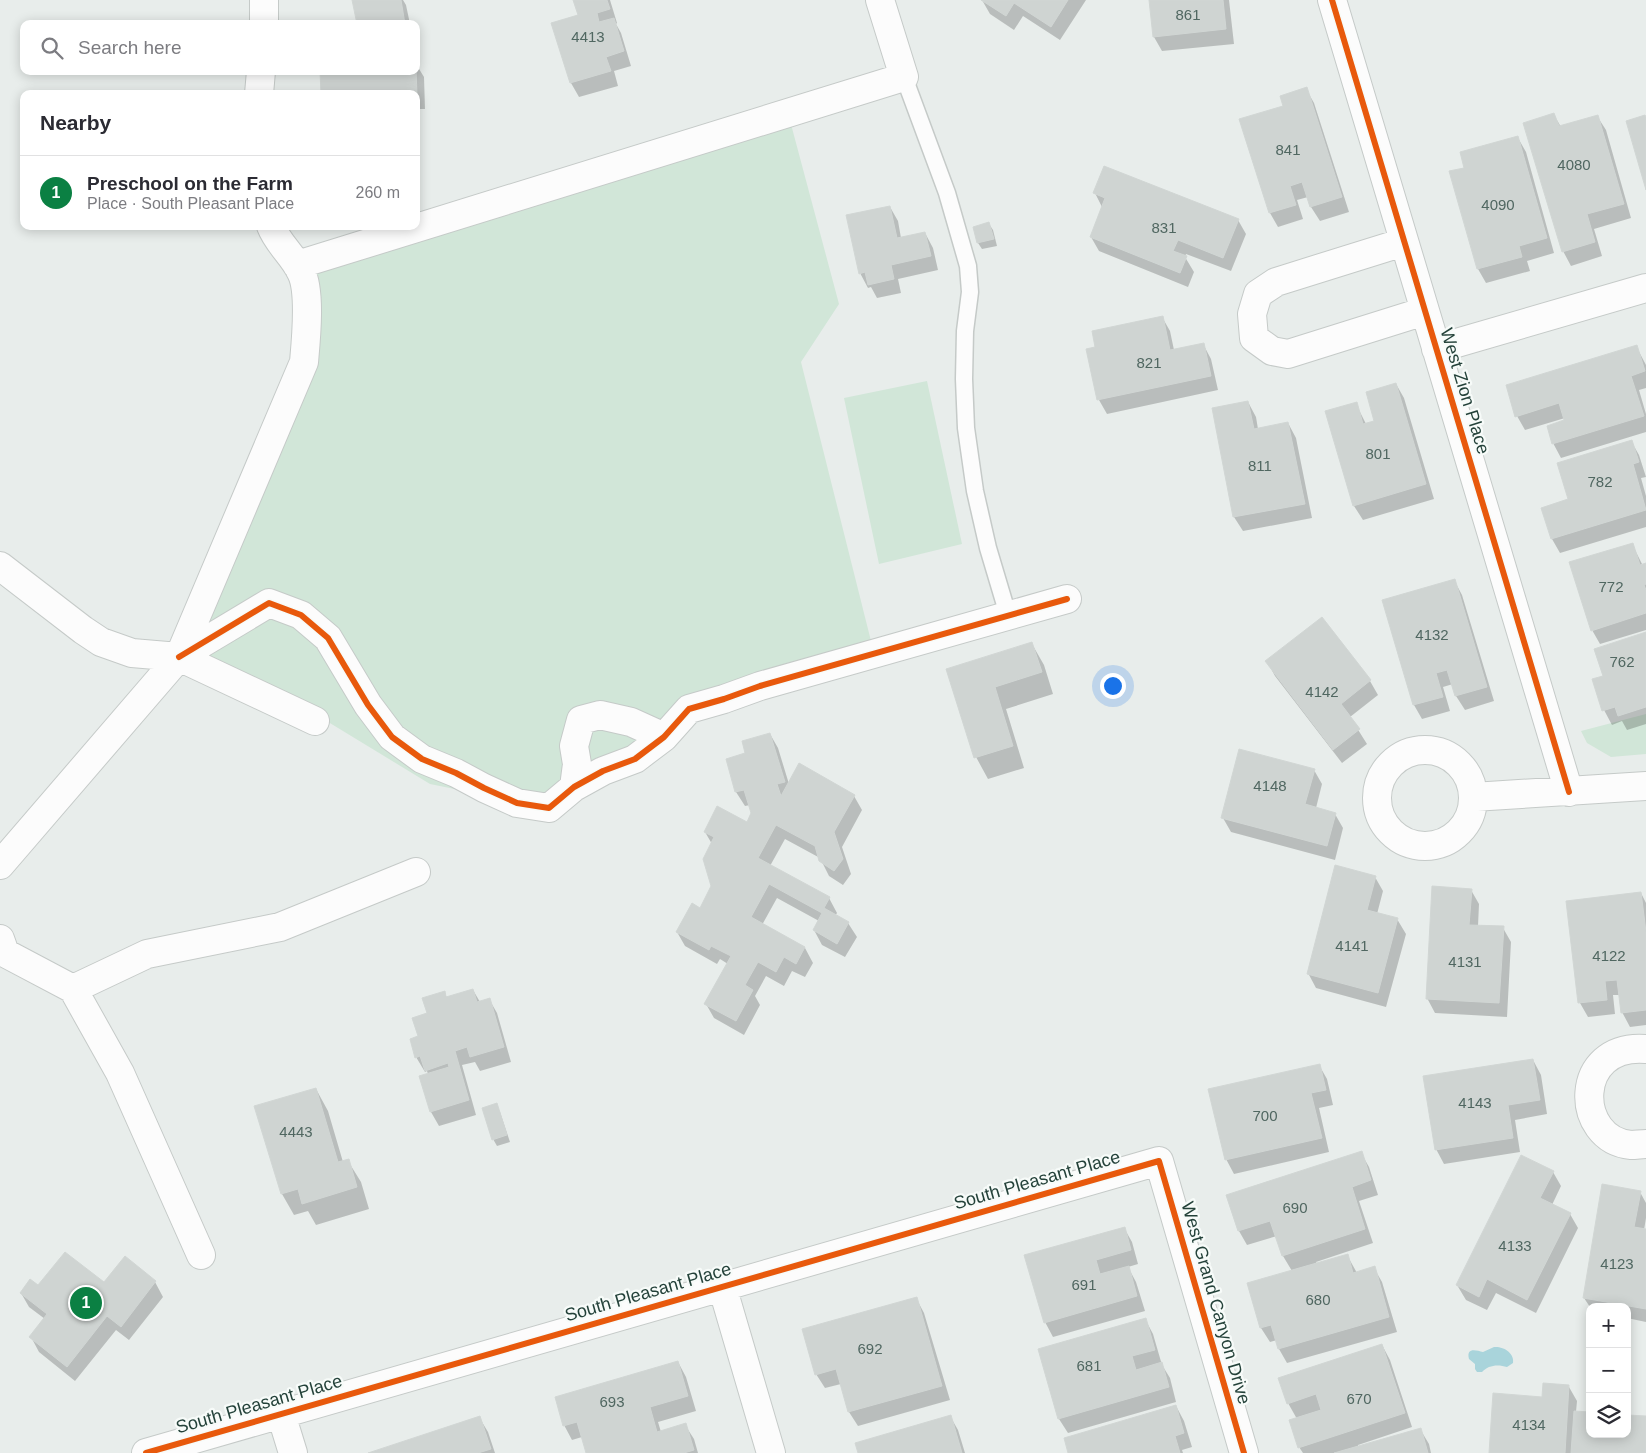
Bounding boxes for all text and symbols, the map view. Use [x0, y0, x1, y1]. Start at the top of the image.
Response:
house number: 861 [1175, 6, 1201, 23]
search box [20, 20, 420, 75]
house number: 4413 [571, 28, 605, 45]
icon: search [38, 34, 66, 62]
text: Search here [78, 37, 182, 58]
text: Nearby [40, 111, 111, 134]
house number: 841 [1275, 141, 1301, 158]
house number: 4080 [1557, 156, 1591, 173]
text: Preschool on the Farm [87, 173, 293, 194]
text: 1 [52, 184, 60, 201]
text: 260 m [356, 184, 400, 201]
text: Place · South Pleasant Place [87, 195, 294, 212]
house number: 4090 [1481, 196, 1515, 213]
house number: 831 [1151, 219, 1177, 236]
street label: West Zion Place [1436, 326, 1494, 456]
house number: 821 [1136, 354, 1162, 371]
house number: 801 [1365, 445, 1391, 462]
house number: 811 [1248, 457, 1272, 474]
house number: 782 [1587, 473, 1613, 490]
house number: 772 [1598, 578, 1624, 595]
house number: 4132 [1415, 626, 1449, 643]
house number: 762 [1609, 653, 1635, 670]
your location [1100, 673, 1126, 699]
house number: 4142 [1305, 683, 1339, 700]
house number: 4148 [1253, 777, 1287, 794]
house number: 4141 [1335, 937, 1369, 954]
house number: 4122 [1592, 947, 1626, 964]
house number: 4131 [1448, 953, 1482, 970]
house number: 4143 [1458, 1094, 1492, 1111]
house number: 700 [1252, 1107, 1278, 1124]
house number: 4443 [279, 1123, 313, 1140]
street label: South Pleasant Place [952, 1147, 1122, 1213]
street label: West Grand Canyon Drive [1177, 1199, 1255, 1407]
house number: 690 [1282, 1199, 1308, 1216]
house number: 4133 [1498, 1237, 1532, 1254]
house number: 4123 [1600, 1255, 1634, 1272]
street label: South Pleasant Place [563, 1259, 733, 1325]
house number: 691 [1071, 1276, 1097, 1293]
pin: 1 [70, 1284, 102, 1322]
house number: 680 [1305, 1291, 1331, 1308]
map controls [1586, 1303, 1631, 1438]
button: + [1586, 1303, 1631, 1348]
house number: 692 [857, 1340, 883, 1357]
button: − [1586, 1348, 1631, 1393]
house number: 681 [1076, 1357, 1102, 1374]
street label: South Pleasant Place [174, 1371, 344, 1437]
house number: 670 [1346, 1390, 1372, 1407]
house number: 693 [599, 1393, 625, 1410]
button: layers [1586, 1393, 1631, 1438]
house number: 4134 [1512, 1416, 1546, 1433]

